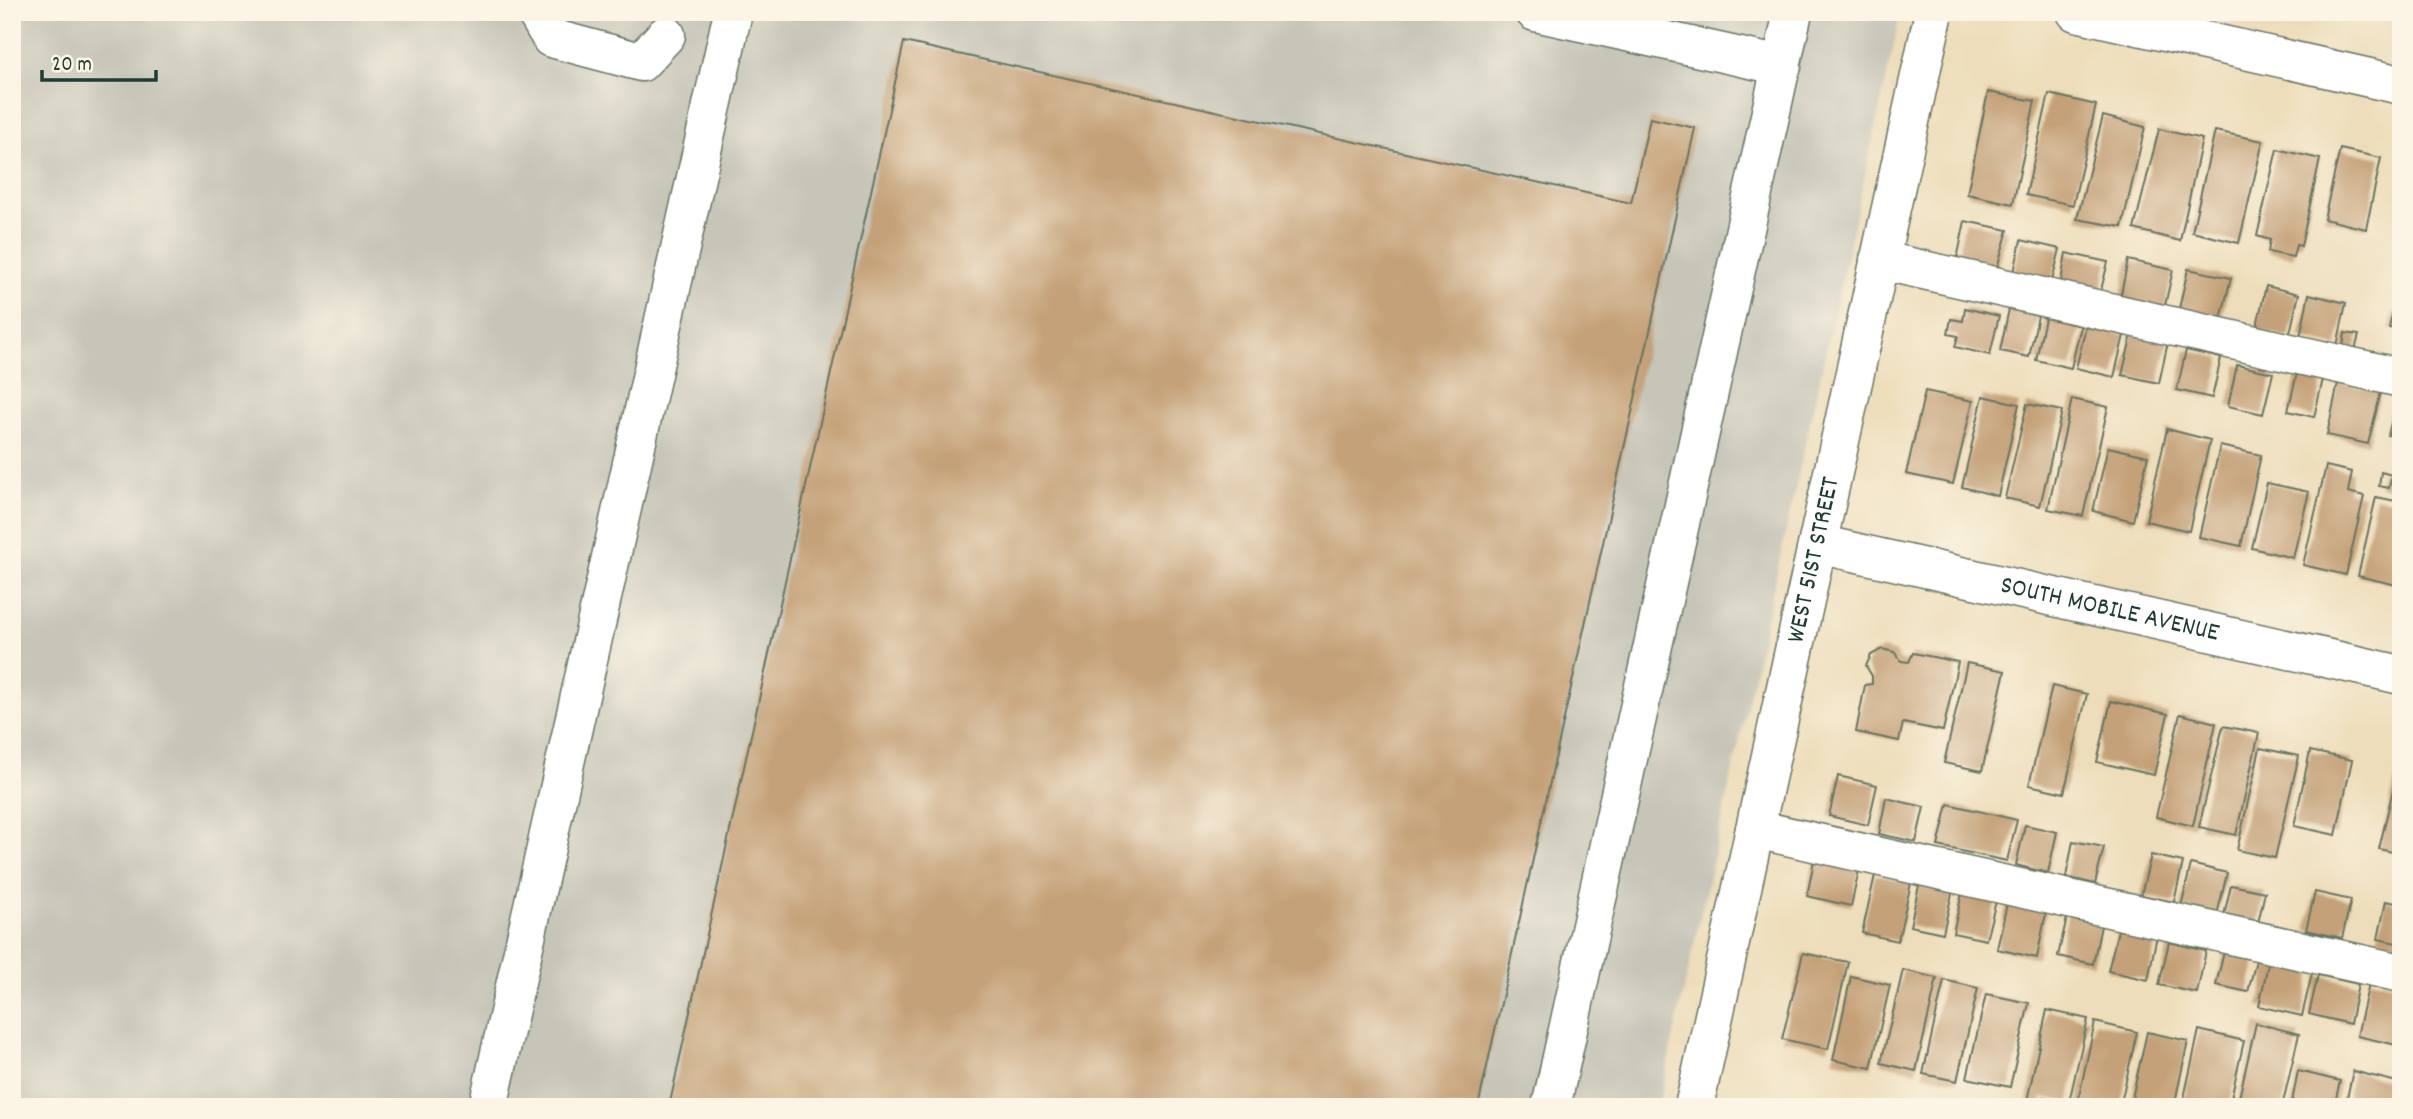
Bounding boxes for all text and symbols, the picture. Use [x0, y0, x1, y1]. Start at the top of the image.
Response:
scale bar [42, 38, 156, 82]
text: 20 m [52, 51, 92, 81]
street label: WEST 51ST STREET [1778, 473, 1850, 646]
street label: SOUTH MOBILE AVENUE [1997, 567, 2223, 652]

